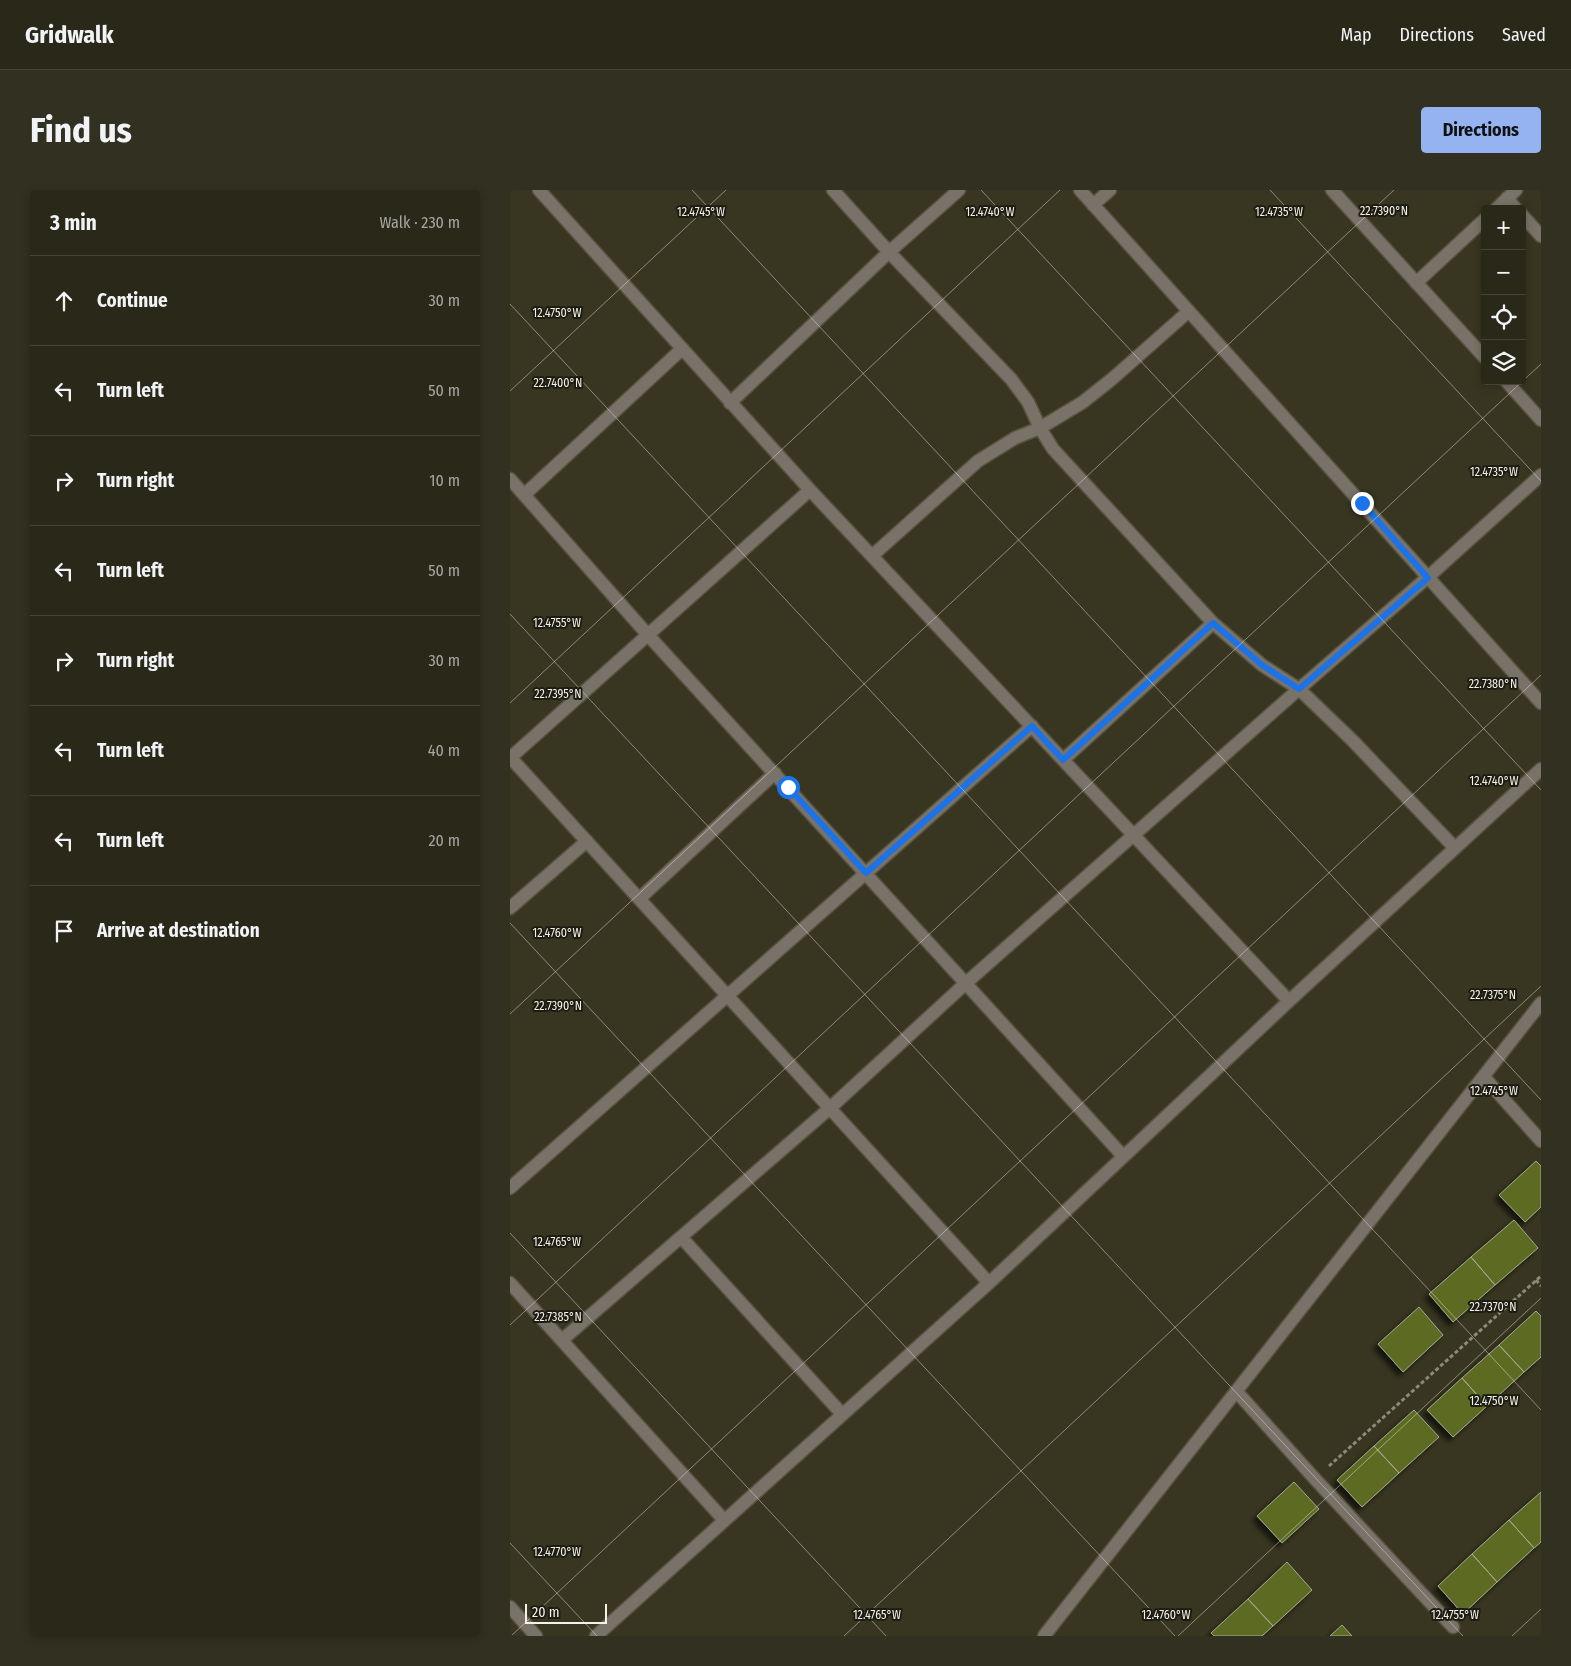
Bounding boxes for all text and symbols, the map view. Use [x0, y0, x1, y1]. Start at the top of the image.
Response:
text: Gridwalk [25, 21, 114, 49]
text: Map [1340, 24, 1372, 46]
text: Directions [1400, 24, 1474, 46]
text: Saved [1502, 24, 1546, 46]
button: Directions [1421, 107, 1541, 153]
text: Find us [30, 109, 132, 151]
text: 22.7390°N [1360, 204, 1408, 218]
text: 12.4745°W [677, 205, 725, 219]
text: 12.4740°W [966, 205, 1014, 219]
text: 12.4735°W [1255, 205, 1303, 219]
map controls [1481, 205, 1526, 385]
button: + [1481, 205, 1526, 250]
text: 3 min [50, 210, 97, 236]
text: Walk · 230 m [380, 213, 460, 232]
button: − [1481, 250, 1526, 295]
icon: ahead [50, 287, 78, 315]
text: Continue [97, 289, 168, 312]
text: 30 m [428, 291, 460, 310]
button: locate [1481, 295, 1526, 340]
text: 12.4750°W [533, 306, 581, 320]
button: layers [1481, 340, 1526, 385]
text: 22.7400°N [534, 376, 582, 390]
icon: left [50, 377, 78, 405]
text: Turn left [97, 379, 164, 402]
text: 50 m [428, 381, 460, 400]
text: 12.4735°W [1470, 465, 1518, 479]
icon: right [50, 467, 78, 495]
text: Turn right [97, 469, 174, 492]
text: 10 m [429, 471, 460, 490]
route end [1351, 492, 1374, 515]
icon: left [50, 557, 78, 585]
text: Turn left [97, 559, 164, 582]
text: 50 m [428, 561, 460, 580]
text: 12.4755°W [533, 616, 581, 630]
icon: right [50, 647, 78, 675]
text: Turn right [97, 649, 174, 672]
text: 30 m [428, 651, 460, 670]
text: 22.7380°N [1469, 677, 1517, 691]
text: 22.7395°N [534, 687, 582, 701]
icon: left [50, 737, 78, 765]
text: Turn left [97, 739, 164, 762]
text: 40 m [428, 741, 460, 760]
text: 12.4740°W [1470, 774, 1518, 788]
route start [777, 776, 800, 799]
icon: left [50, 827, 78, 855]
text: Turn left [97, 829, 164, 852]
text: 20 m [429, 831, 460, 850]
icon: arrive [50, 917, 78, 945]
text: Arrive at destination [97, 919, 260, 942]
text: 12.4760°W [532, 926, 582, 940]
text: 22.7375°N [1470, 988, 1516, 1002]
text: 22.7390°N [534, 999, 582, 1013]
text: 12.4745°W [1470, 1084, 1518, 1098]
text: 12.4765°W [533, 1235, 581, 1249]
text: 22.7370°N [1469, 1300, 1517, 1314]
text: 22.7385°N [534, 1310, 582, 1324]
text: 12.4750°W [1470, 1394, 1518, 1408]
text: 12.4770°W [533, 1545, 581, 1559]
scale bar [525, 1601, 608, 1624]
text: 20 m [532, 1604, 560, 1621]
text: 12.4765°W [853, 1608, 901, 1622]
text: 12.4760°W [1141, 1608, 1191, 1622]
text: 12.4755°W [1431, 1608, 1479, 1622]

